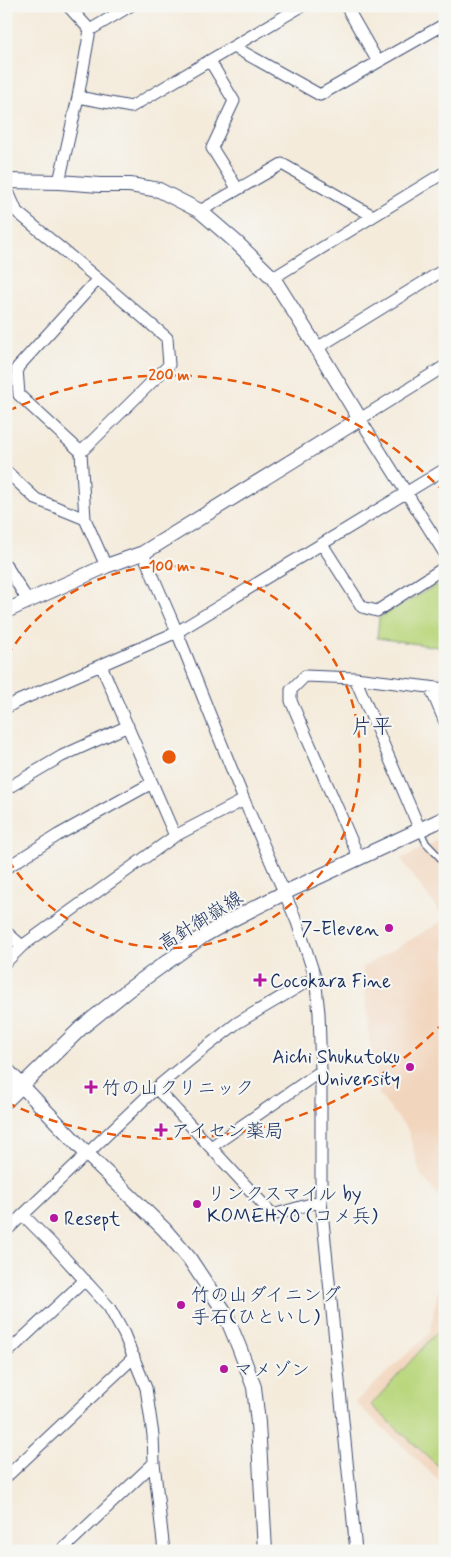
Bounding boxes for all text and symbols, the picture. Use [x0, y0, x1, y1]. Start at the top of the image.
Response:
text: 200 m [149, 366, 190, 386]
text: 100 m [149, 557, 189, 577]
district label: 片平 [351, 713, 393, 741]
centre of rings [160, 748, 178, 766]
street label: 高針御嶽線 [154, 885, 248, 957]
place label: 7-Eleven [301, 917, 379, 942]
marker: 7-Eleven [383, 922, 395, 934]
place label: Cocokara Fine [270, 969, 391, 994]
marker: Cocokara Fine [254, 974, 266, 986]
place label: Aichi Shukutoku University [272, 1045, 400, 1092]
marker: Aichi Shukutoku University [404, 1061, 416, 1073]
place label: 竹の山クリニック [102, 1076, 254, 1101]
marker: 竹の山クリニック [84, 1080, 98, 1094]
place label: アイセン薬局 [171, 1119, 284, 1144]
marker: アイセン薬局 [155, 1124, 167, 1136]
place label: リンクスマイル by KOMEHYO (コメ兵) [207, 1182, 378, 1229]
marker: リンクスマイル by KOMEHYO (コメ兵) [191, 1198, 203, 1210]
place label: Resept [64, 1207, 120, 1232]
marker: Resept [48, 1212, 60, 1224]
place label: 竹の山ダイニング 手石(ひといし) [191, 1283, 341, 1330]
marker: 竹の山ダイニング 手石(ひといし) [175, 1299, 187, 1311]
place label: マメゾン [234, 1358, 310, 1383]
marker: マメゾン [218, 1363, 230, 1375]

